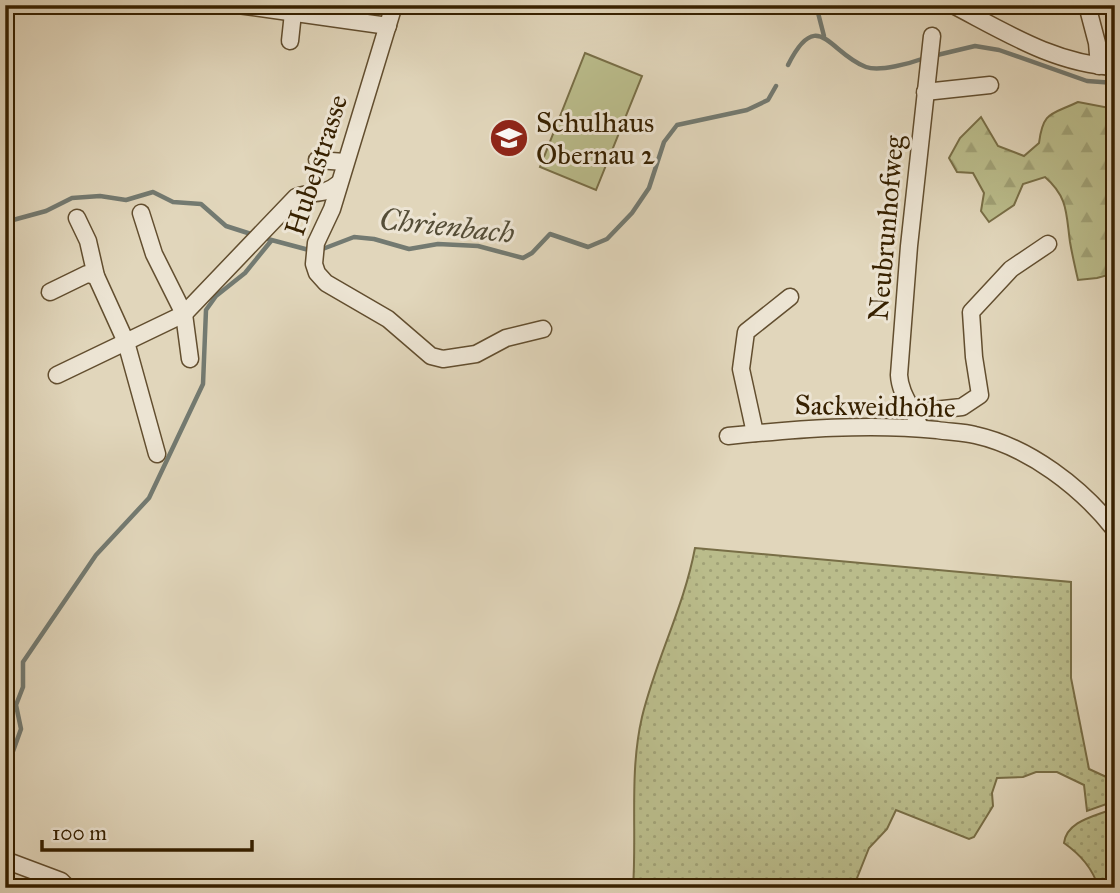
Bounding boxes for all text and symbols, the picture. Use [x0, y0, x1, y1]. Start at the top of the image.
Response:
street label: Hubelstrasse [277, 90, 355, 240]
place label: Schulhaus Obernau 2 [536, 105, 655, 172]
school or university icon: Schulhaus Obernau 2 [488, 117, 530, 159]
street label: Neubrunhofweg [860, 133, 912, 322]
water label: Chrienbach [378, 201, 517, 251]
street label: Sackweidhöhe [794, 387, 956, 425]
scale bar [42, 809, 252, 853]
text: 100 m [52, 820, 107, 846]

